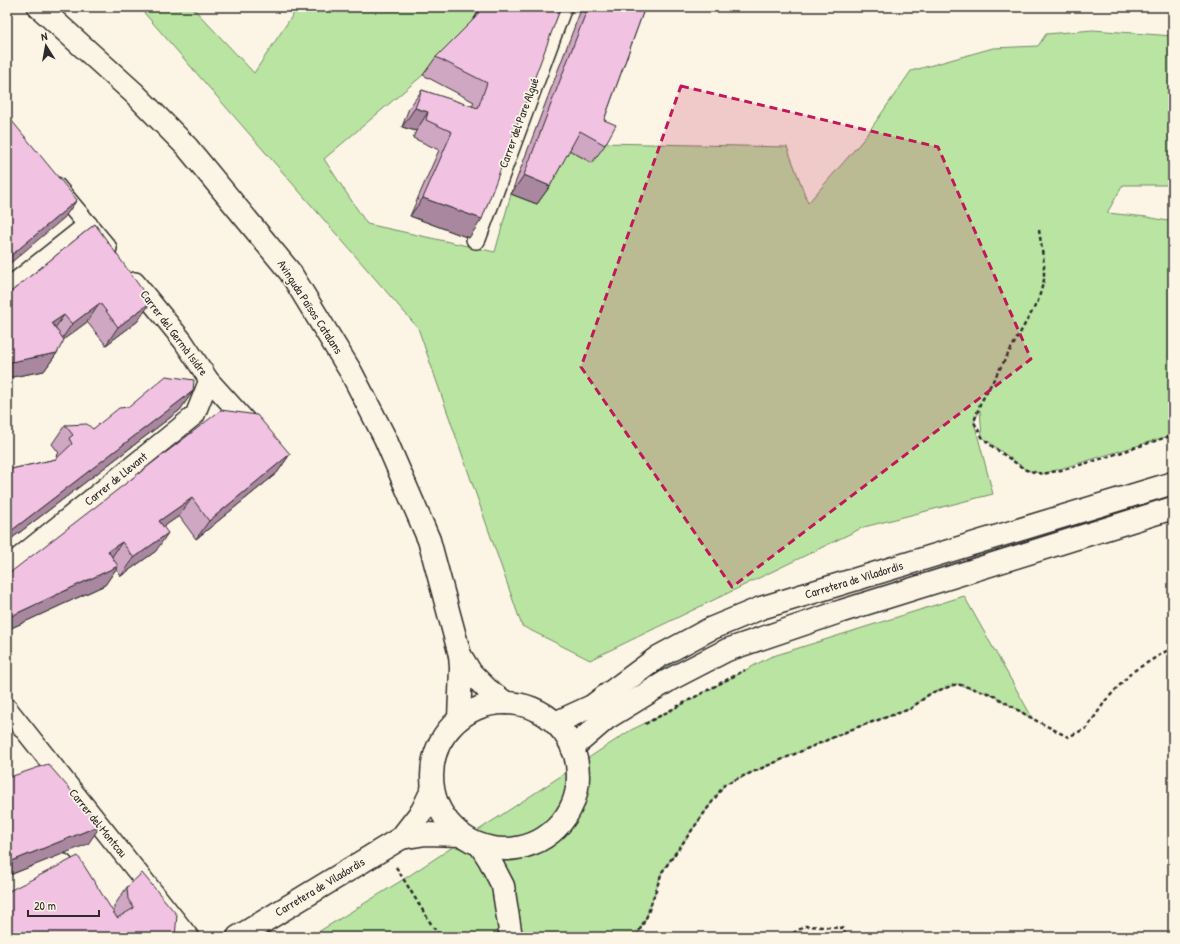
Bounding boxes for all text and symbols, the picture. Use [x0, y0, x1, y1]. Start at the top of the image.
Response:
north arrow [26, 26, 66, 66]
text: N [40, 29, 48, 44]
street label: Carrer del Pare Algué [494, 75, 543, 170]
street label: Avinguda Països Catalans [274, 256, 347, 357]
street label: Carrer del Germà Isidre [137, 286, 212, 379]
street label: Carrer de Llevant [81, 447, 151, 509]
street label: Carretera de Viladordis [803, 556, 905, 603]
street label: Carrer del Montcau [65, 785, 131, 861]
street label: Carretera de Viladordis [272, 853, 368, 920]
scale bar [28, 892, 99, 918]
text: 20 m [34, 897, 56, 914]

